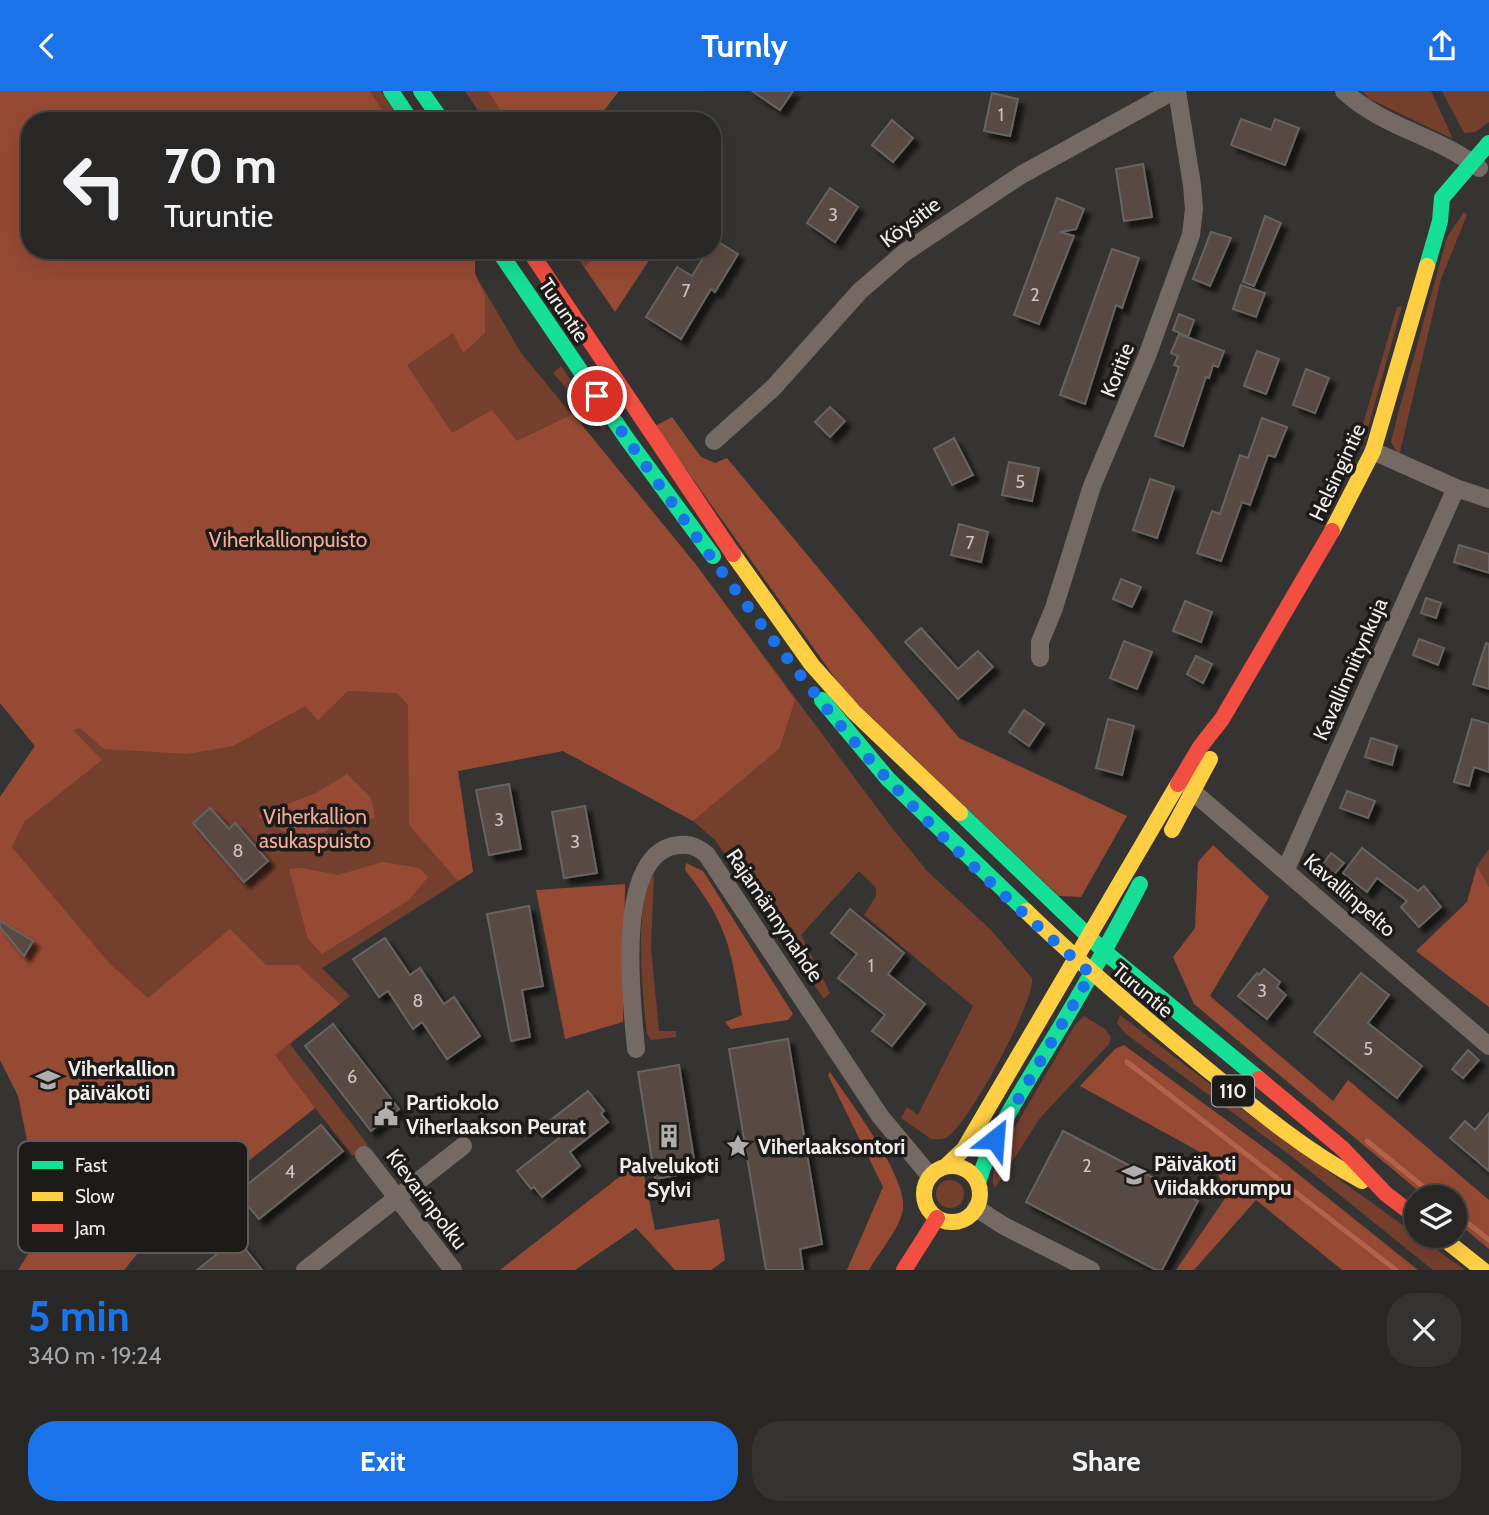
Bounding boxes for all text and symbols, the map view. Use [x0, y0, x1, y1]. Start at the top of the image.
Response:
text: Turnly [701, 26, 788, 65]
icon: back [28, 27, 66, 65]
icon: share [1423, 27, 1461, 65]
house number: 1 [998, 104, 1004, 126]
text: 70 m [164, 136, 277, 195]
icon: left [49, 140, 140, 231]
street label: Köysitie [875, 191, 945, 253]
text: Turuntie [164, 196, 274, 235]
house number: 3 [828, 204, 838, 226]
street label: Turuntie [534, 273, 595, 347]
house number: 7 [681, 280, 691, 302]
house number: 2 [1030, 284, 1040, 306]
street label: Koritie [1095, 339, 1139, 401]
pin [567, 366, 627, 426]
icon: arrive [578, 377, 616, 415]
street label: Helsingintie [1304, 419, 1370, 525]
house number: 5 [1015, 471, 1025, 493]
park label: Viherkallionpuisto [209, 527, 367, 552]
house number: 7 [965, 532, 975, 554]
street label: Kavallinniitynkuja [1307, 594, 1393, 744]
park label: Viherkallion asukaspuisto [259, 804, 371, 853]
house number: 3 [494, 809, 504, 831]
house number: 3 [570, 831, 580, 853]
house number: 8 [233, 840, 243, 862]
street label: Rajamännynahde [720, 844, 829, 987]
street label: Kavallinpelto [1299, 848, 1401, 942]
house number: 1 [868, 955, 874, 977]
street label: Turuntie [1107, 957, 1179, 1023]
house number: 3 [1257, 980, 1267, 1002]
house number: 8 [413, 990, 423, 1012]
house number: 5 [1363, 1038, 1373, 1060]
place label: Viherkallion päiväkoti [68, 1056, 175, 1105]
school or university icon: Viherkallion päiväkoti [34, 1066, 62, 1094]
house number: 6 [347, 1066, 357, 1088]
road number: 110 [1212, 1075, 1254, 1107]
place label: Partiokolo Viherlaakson Peurat [406, 1090, 586, 1139]
public building icon: Partiokolo Viherlaakson Peurat [372, 1100, 400, 1128]
position arrow [958, 1102, 1032, 1176]
building icon: Palvelukoti Sylvi [655, 1122, 683, 1150]
place icon: Viherlaaksontori [724, 1132, 752, 1160]
place label: Viherlaaksontori [758, 1134, 905, 1159]
legend [18, 1141, 248, 1253]
street label: Kievarinpolku [381, 1144, 473, 1254]
place label: Päiväkoti Viidakkorumpu [1154, 1151, 1292, 1200]
place label: Palvelukoti Sylvi [619, 1153, 719, 1202]
text: Fast [75, 1154, 108, 1177]
house number: 2 [1082, 1155, 1092, 1177]
house number: 4 [285, 1161, 295, 1183]
school or university icon: Päiväkoti Viidakkorumpu [1120, 1161, 1148, 1189]
text: Slow [75, 1185, 115, 1208]
map controls [1404, 1185, 1467, 1248]
button: layers [1404, 1185, 1467, 1248]
text: Jam [74, 1217, 105, 1240]
text: 5 min [28, 1290, 130, 1342]
button: close [1387, 1293, 1461, 1367]
text: 340 m · 19:24 [28, 1342, 162, 1370]
button: Exit [28, 1421, 738, 1501]
button: Share [752, 1421, 1461, 1501]

